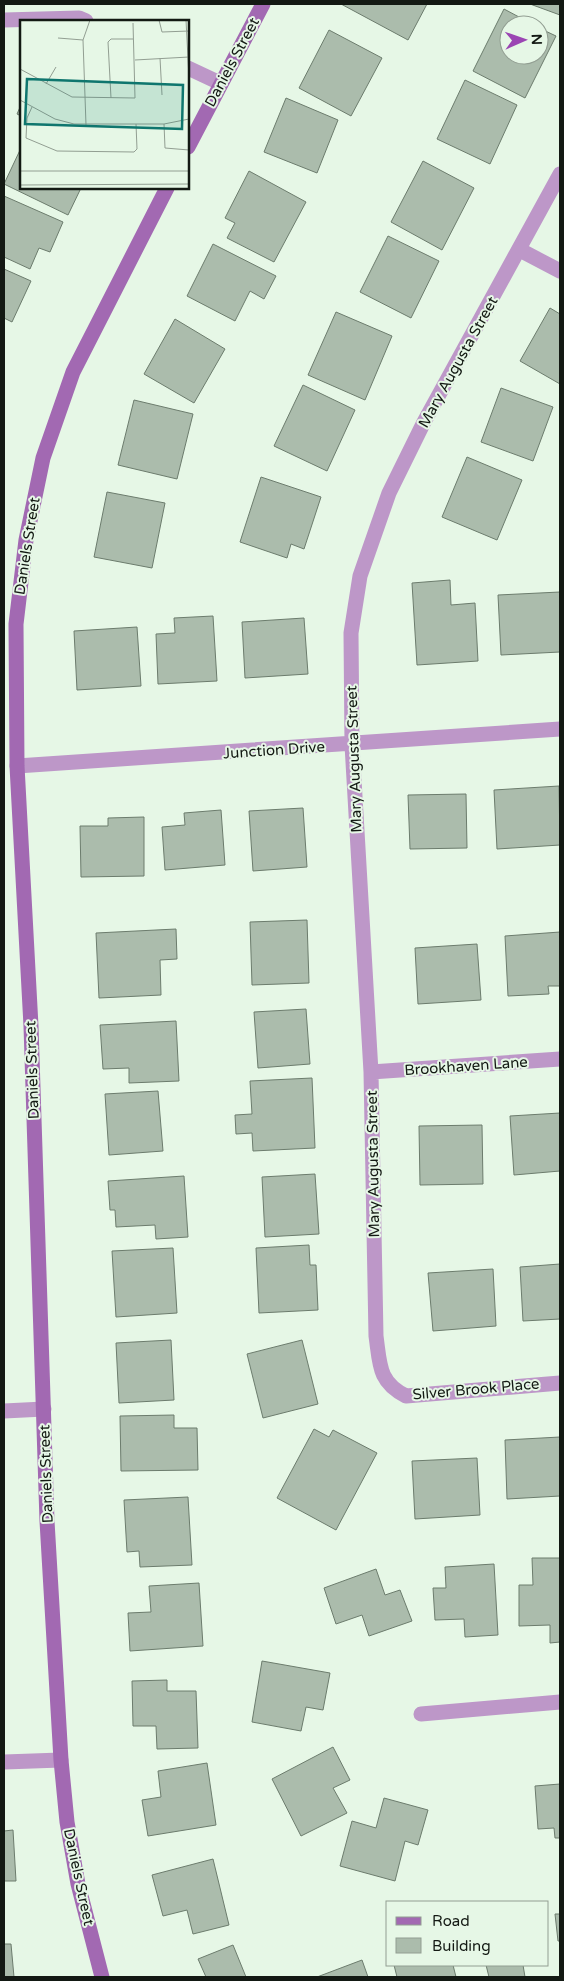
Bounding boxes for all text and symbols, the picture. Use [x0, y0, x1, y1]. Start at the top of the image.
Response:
street label: Daniels Street [201, 14, 263, 110]
north arrow [499, 15, 549, 65]
inset map [20, 20, 189, 189]
text: N [528, 34, 545, 45]
street label: Mary Augusta Street [414, 293, 502, 431]
street label: Daniels Street [10, 496, 44, 596]
street label: Mary Augusta Street [342, 685, 366, 833]
street label: Junction Drive [223, 737, 325, 763]
street label: Daniels Street [21, 1020, 43, 1120]
street label: Brookhaven Lane [404, 1053, 528, 1079]
street label: Mary Augusta Street [363, 1090, 383, 1238]
street label: Silver Brook Place [412, 1374, 540, 1404]
street label: Daniels Street [35, 1424, 57, 1524]
street label: Daniels Street [60, 1827, 98, 1927]
legend [386, 1901, 549, 1966]
text: Road [432, 1912, 470, 1930]
text: Building [432, 1937, 491, 1955]

